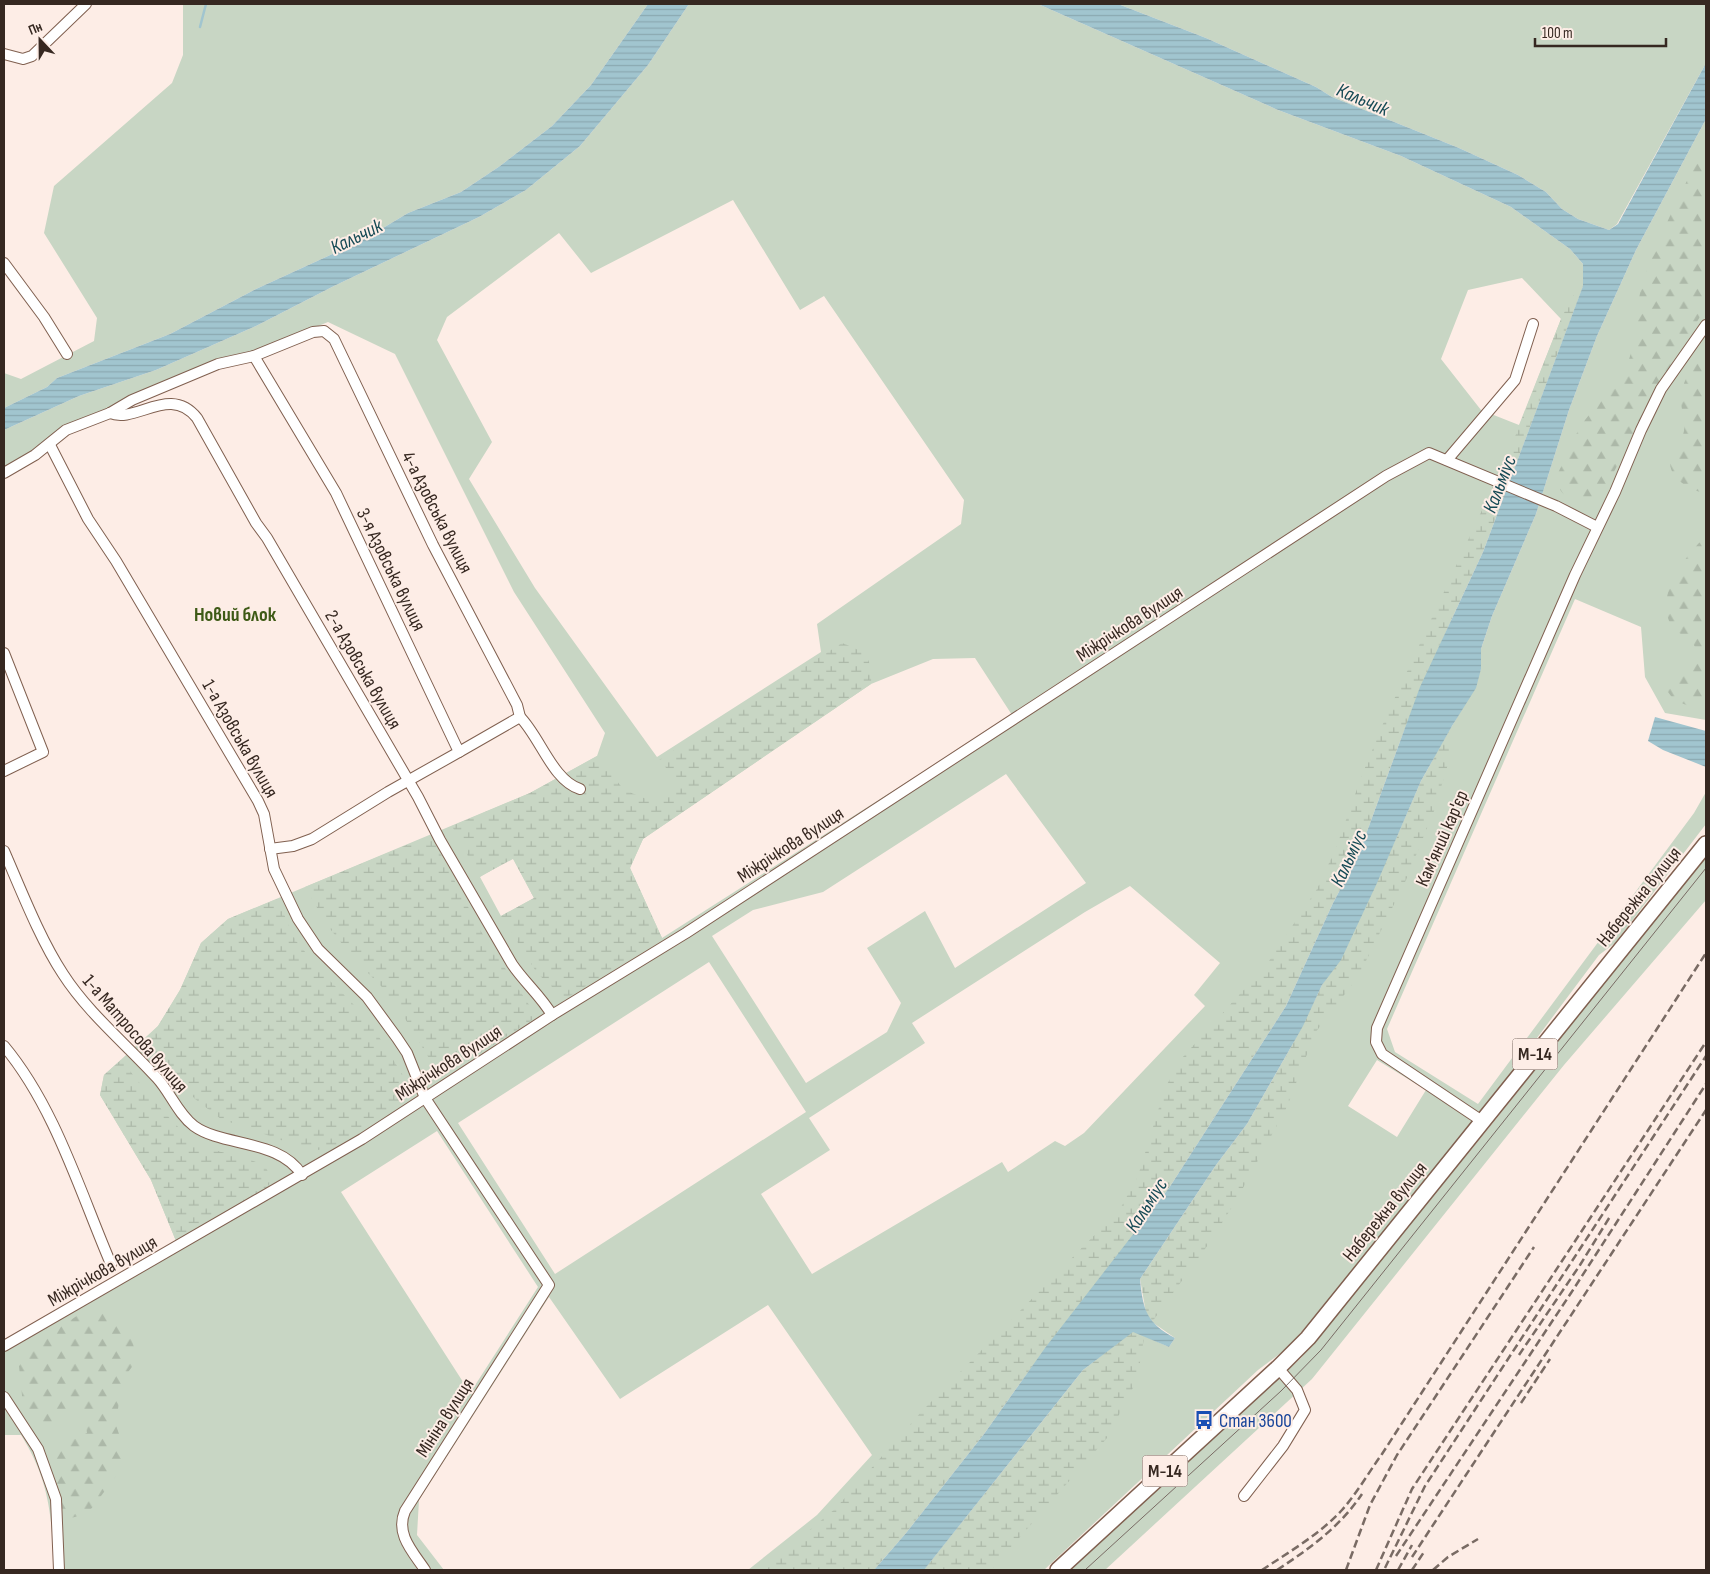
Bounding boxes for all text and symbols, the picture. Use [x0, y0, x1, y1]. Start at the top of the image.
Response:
north arrow [15, 15, 65, 65]
scale bar [1535, 15, 1666, 47]
text: Пн [26, 18, 45, 39]
text: 100 m [1542, 24, 1573, 43]
water label: Кальчик [1333, 78, 1394, 122]
water label: Кальчик [327, 213, 388, 260]
street label: 4-а Азовська вулиця [396, 448, 477, 577]
water label: Кальміус [1478, 452, 1522, 517]
street label: 3-я Азовська вулиця [351, 504, 430, 635]
street label: Міжрічкова вулиця [1072, 581, 1187, 667]
district label: Новий блок [194, 603, 277, 627]
street label: 2-а Азовська вулиця [319, 606, 406, 733]
street label: 1-а Азовська вулиця [197, 676, 283, 802]
street label: Кам'яний кар'єр [1411, 787, 1474, 890]
street label: Міжрічкова вулиця [733, 802, 848, 888]
water label: Кальміус [1325, 826, 1372, 891]
street label: Набережна вулиця [1592, 842, 1686, 951]
street label: 1-а Матросова вулиця [77, 970, 193, 1098]
street label: Міжрічкова вулиця [391, 1020, 506, 1106]
road number: М-14 [1512, 1038, 1558, 1070]
street label: Набережна вулиця [1338, 1157, 1432, 1266]
water label: Кальміус [1121, 1174, 1173, 1237]
street label: Міжрічкова вулиця [44, 1231, 161, 1312]
street label: Мініна вулиця [411, 1374, 479, 1462]
bus stop icon: Стан 3600 [1193, 1409, 1215, 1431]
place label: Стан 3600 [1219, 1410, 1292, 1433]
road number: М-14 [1142, 1455, 1188, 1486]

